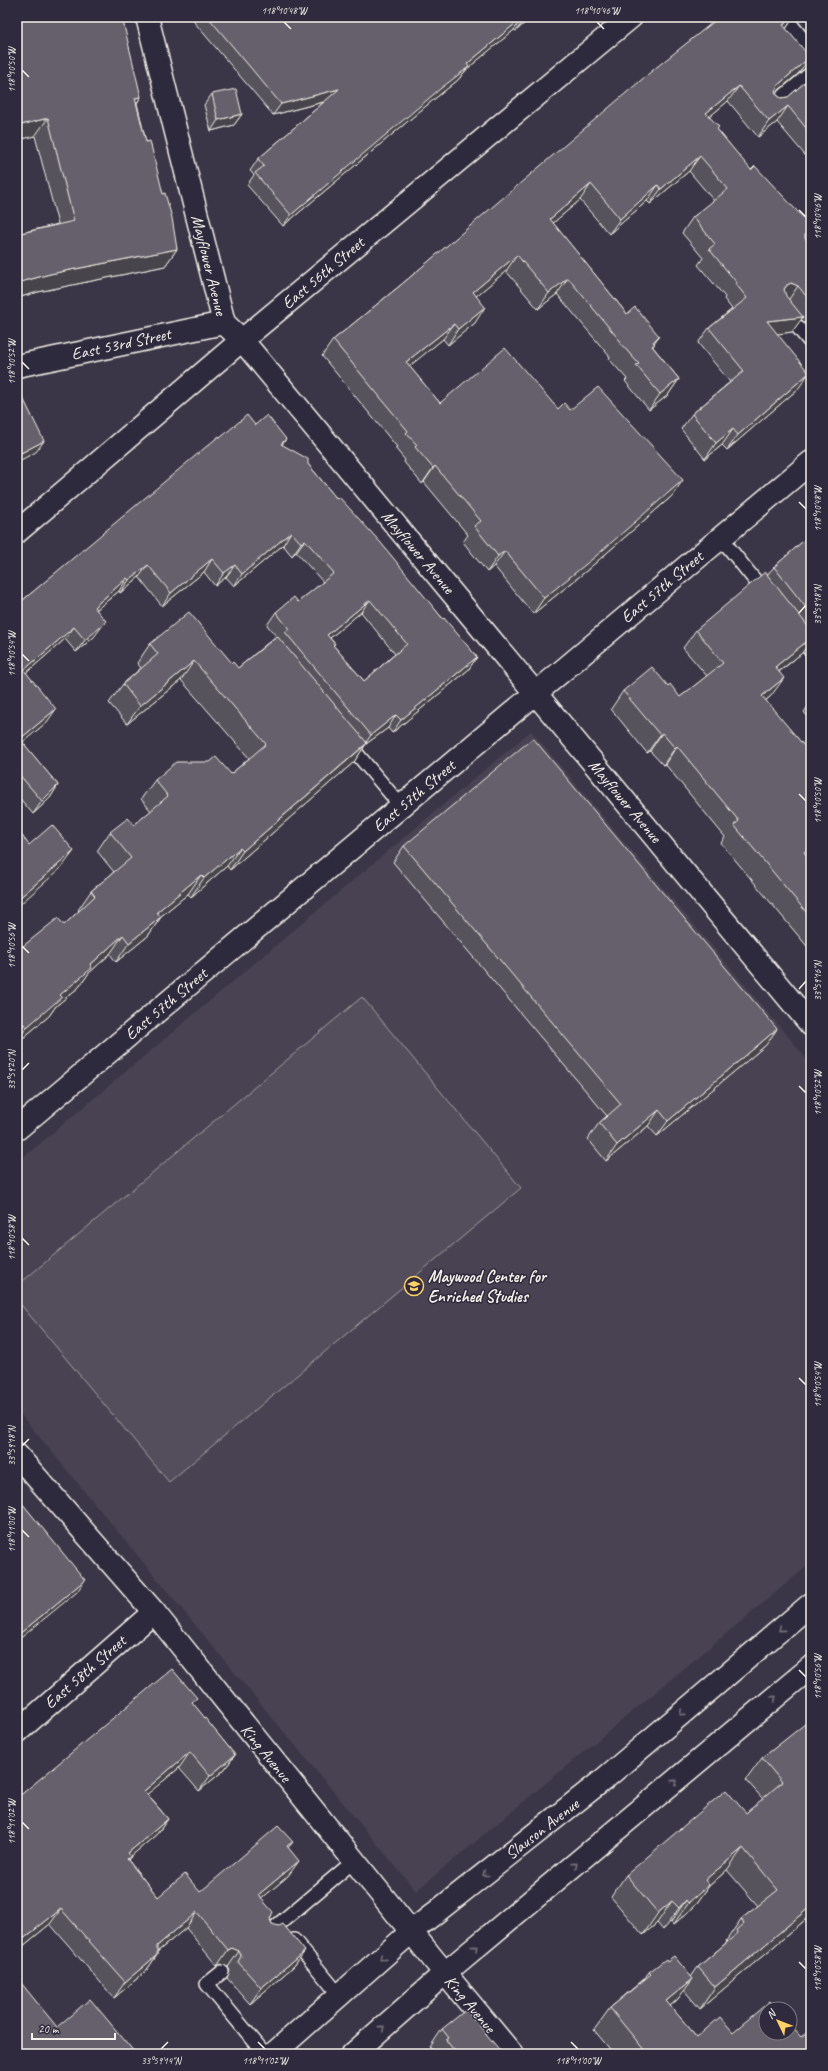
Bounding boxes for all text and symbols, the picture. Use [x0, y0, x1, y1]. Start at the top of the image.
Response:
text: 118°10'48"W [261, 4, 308, 17]
text: 118°10'46"W [574, 4, 621, 17]
text: 118°10'50"W [5, 46, 18, 93]
text: 118°10'46"W [811, 193, 824, 240]
street label: Mayflower Avenue [186, 213, 232, 319]
street label: East 56th Street [277, 231, 370, 314]
street label: East 53rd Street [69, 323, 175, 365]
text: 118°10'52"W [5, 338, 18, 385]
text: 118°10'48"W [811, 485, 824, 532]
street label: Mayflower Avenue [377, 506, 460, 599]
street label: East 57th Street [616, 545, 709, 628]
text: 33°59'18"N [811, 583, 824, 625]
text: 118°10'54"W [5, 630, 18, 677]
street label: East 57th Street [368, 754, 461, 837]
street label: Mayflower Avenue [584, 755, 667, 848]
text: 118°10'50"W [811, 777, 824, 824]
text: 118°10'56"W [5, 922, 18, 969]
text: 33°59'16"N [811, 959, 824, 1001]
street label: East 57th Street [120, 962, 213, 1045]
text: 33°59'20"N [5, 1048, 18, 1090]
text: 118°10'52"W [811, 1069, 824, 1116]
text: 118°10'58"W [5, 1214, 18, 1261]
place label: Maywood Center for Enriched Studies [428, 1266, 548, 1307]
school or university icon: Maywood Center for Enriched Studies [403, 1275, 425, 1297]
text: 118°10'54"W [811, 1361, 824, 1408]
text: 33°59'18"N [5, 1424, 18, 1466]
text: 118°11'00"W [5, 1506, 18, 1553]
one-way arrow [779, 1624, 786, 1631]
street label: East 58th Street [40, 1629, 132, 1713]
text: 118°10'56"W [811, 1653, 824, 1700]
one-way arrow [770, 1696, 777, 1703]
one-way arrow [679, 1708, 687, 1716]
street label: King Avenue [236, 1720, 297, 1787]
one-way arrow [670, 1780, 678, 1787]
street label: Slauson Avenue [501, 1793, 584, 1864]
text: 118°11'02"W [5, 1798, 18, 1845]
one-way arrow [570, 1863, 578, 1870]
one-way arrow [483, 1869, 490, 1876]
text: 118°10'58"W [811, 1945, 824, 1992]
one-way arrow [470, 1946, 478, 1953]
one-way arrow [379, 1954, 387, 1961]
street label: King Avenue [440, 1971, 501, 2038]
north arrow [758, 2001, 798, 2041]
text: N [763, 2005, 780, 2021]
scale bar [32, 2015, 115, 2041]
text: 20 m [38, 2021, 60, 2037]
one-way arrow [377, 2026, 385, 2033]
text: 33°59'14"N [141, 2054, 183, 2067]
text: 118°11'02"W [242, 2054, 289, 2067]
text: 118°11'00"W [555, 2054, 602, 2067]

